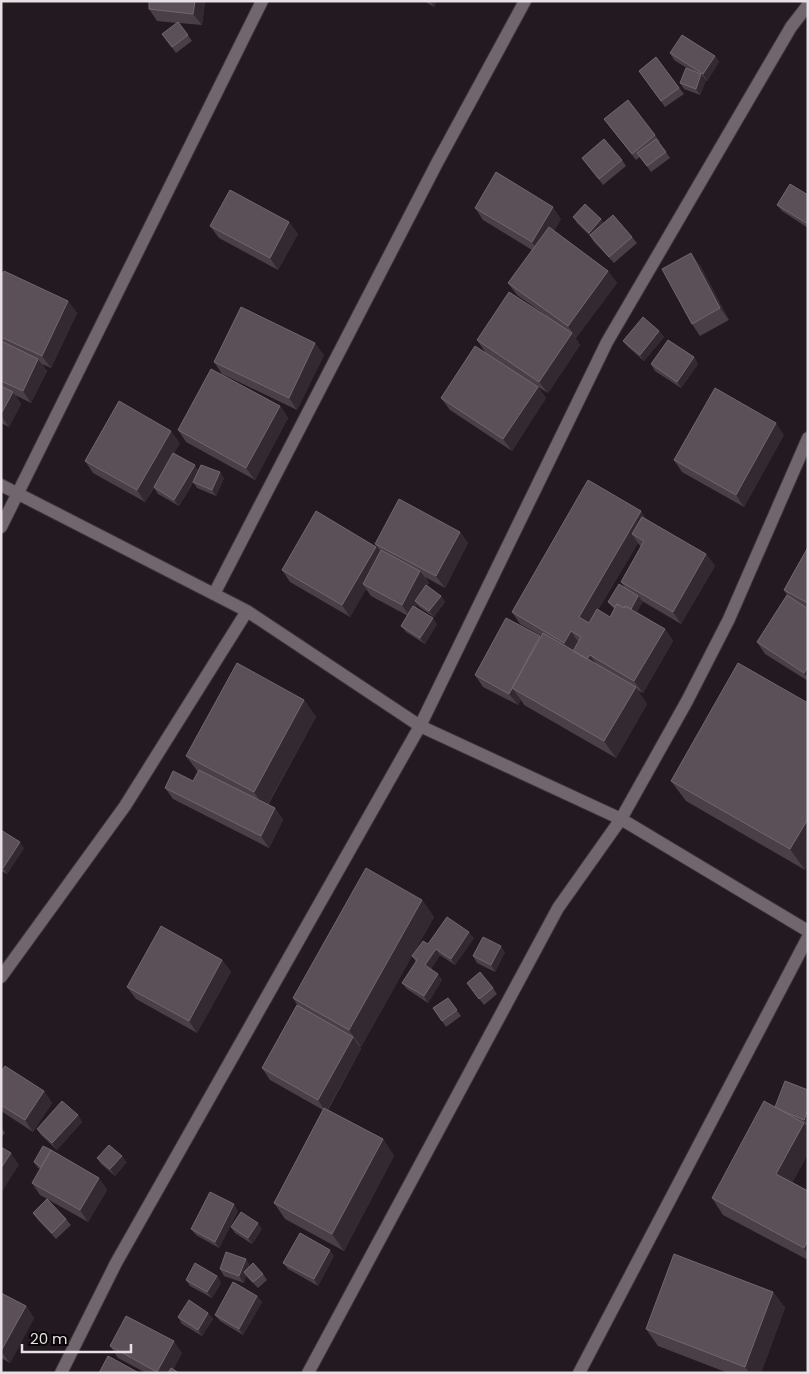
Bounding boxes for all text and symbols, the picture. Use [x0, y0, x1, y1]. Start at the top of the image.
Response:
scale bar [22, 1322, 131, 1354]
text: 20 m [30, 1328, 68, 1349]

